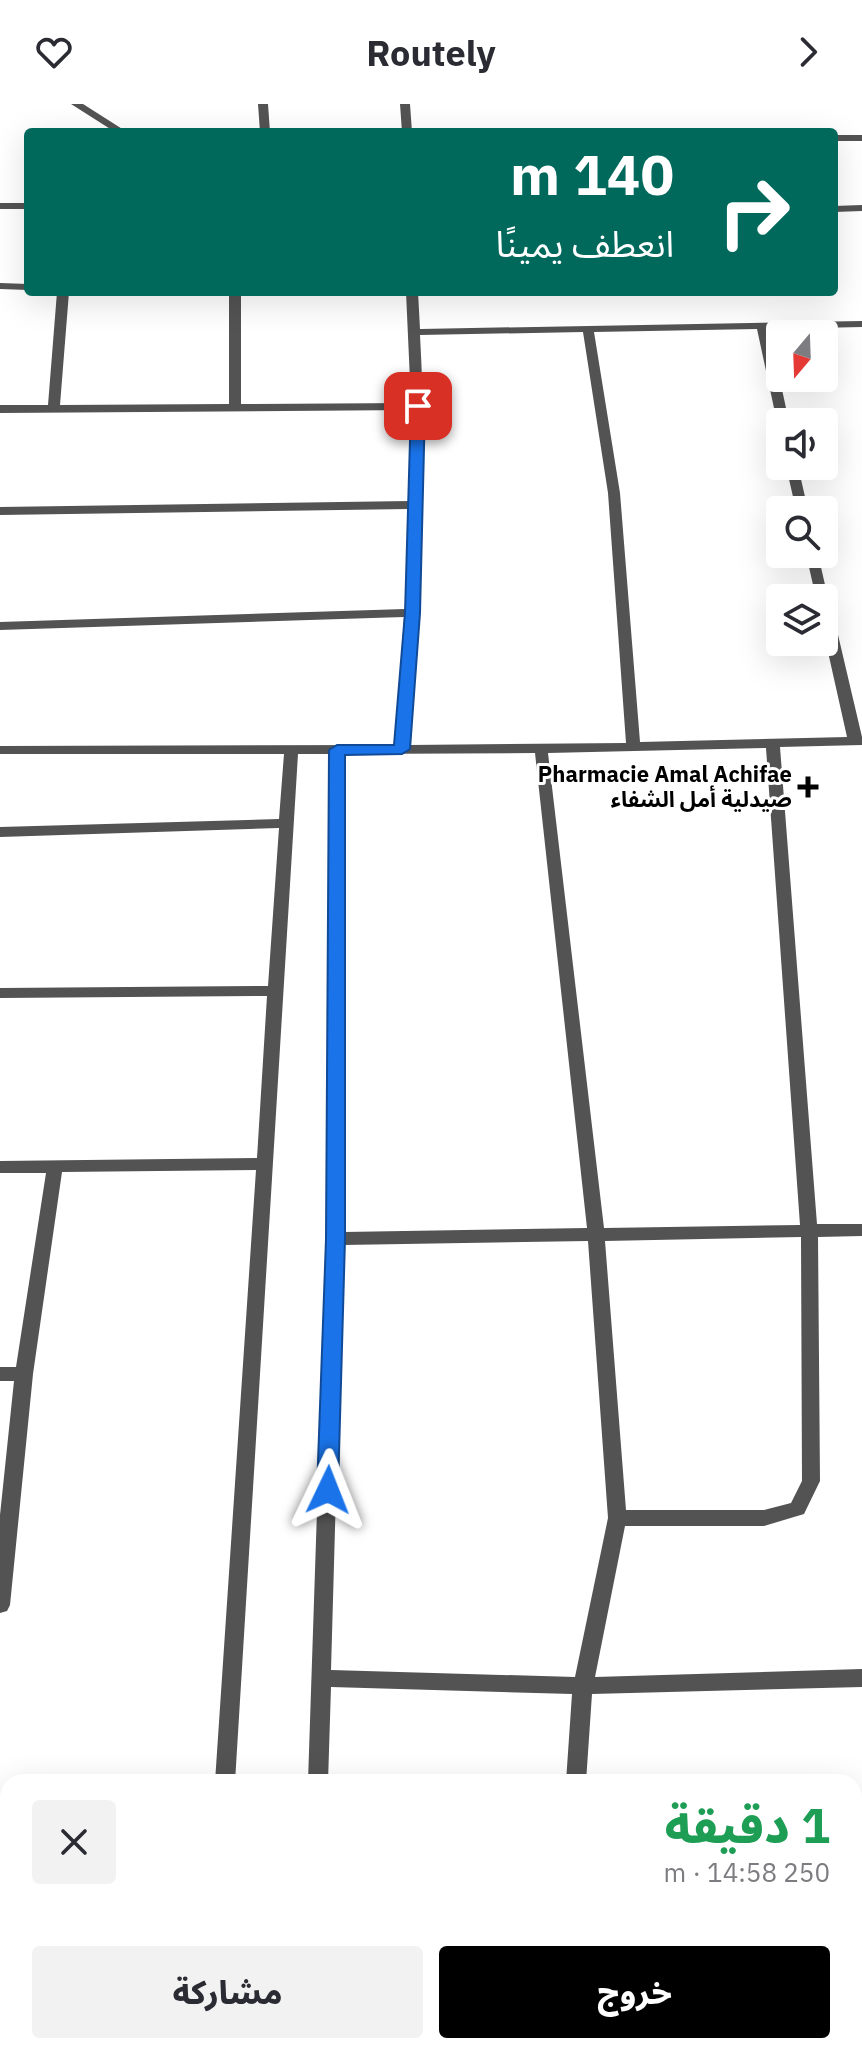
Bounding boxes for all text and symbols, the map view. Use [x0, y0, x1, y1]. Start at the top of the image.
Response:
text: Routely [366, 29, 496, 76]
icon: heart [32, 30, 76, 74]
icon: forward [786, 30, 830, 74]
text: 140 m [510, 138, 674, 210]
icon: right [702, 160, 806, 264]
text: انعطف يمينًا [496, 220, 674, 267]
north arrow [766, 320, 838, 392]
map controls [766, 320, 838, 656]
pin [384, 372, 452, 440]
icon: arrive [396, 384, 440, 428]
button: sound [766, 408, 838, 480]
button: search [766, 496, 838, 568]
button: layers [766, 584, 838, 656]
place label: Pharmacie Amal Achifae صيدلية أمل الشفاء [538, 759, 792, 813]
marker: Pharmacie Amal Achifae صيدلية أمل الشفاء [799, 778, 817, 796]
position arrow [286, 1448, 370, 1532]
text: 1 دقيقة [665, 1794, 830, 1856]
button: close [32, 1800, 116, 1884]
text: 250 m · 14:58 [664, 1855, 830, 1889]
button: مشاركة [32, 1946, 423, 2038]
button: خروج [439, 1946, 830, 2038]

